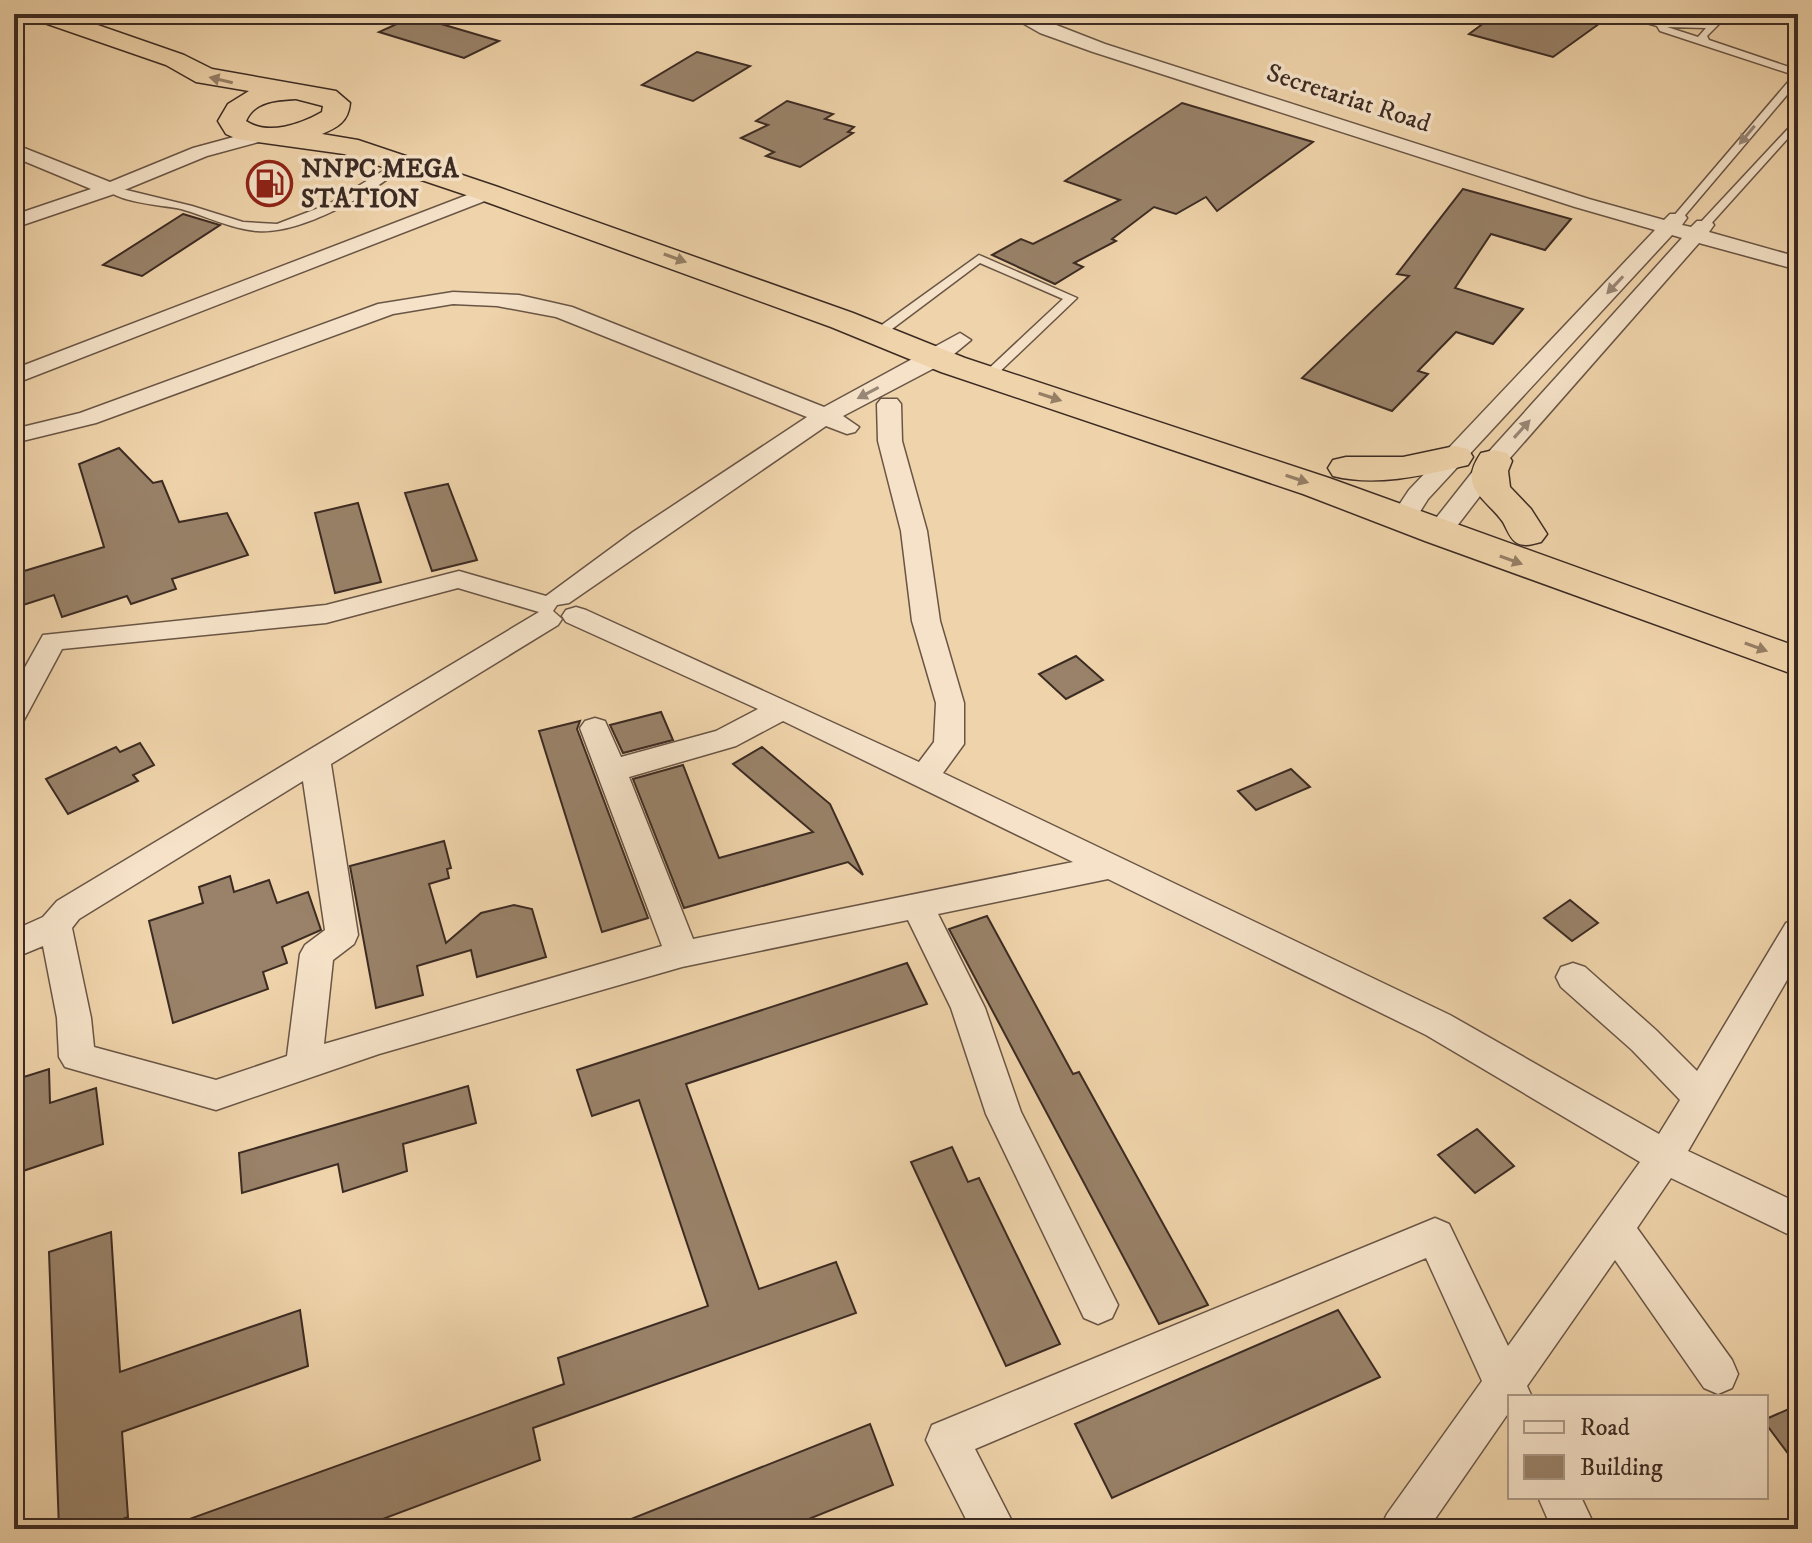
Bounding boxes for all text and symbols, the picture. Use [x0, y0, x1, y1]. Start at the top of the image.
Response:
street label: Secretariat Road [1262, 56, 1435, 140]
one-way arrow [208, 73, 233, 85]
one-way arrow [1739, 126, 1757, 145]
place label: NNPC MEGA STATION [301, 153, 460, 216]
fuel station icon: NNPC MEGA STATION [246, 159, 294, 207]
one-way arrow [663, 252, 687, 265]
one-way arrow [1606, 275, 1624, 294]
one-way arrow [857, 387, 880, 400]
one-way arrow [1039, 391, 1063, 404]
one-way arrow [1513, 420, 1531, 439]
one-way arrow [1285, 474, 1309, 486]
one-way arrow [1499, 554, 1523, 566]
one-way arrow [1744, 641, 1768, 654]
legend [1508, 1395, 1768, 1499]
text: Road [1580, 1413, 1630, 1443]
text: Building [1580, 1453, 1663, 1483]

